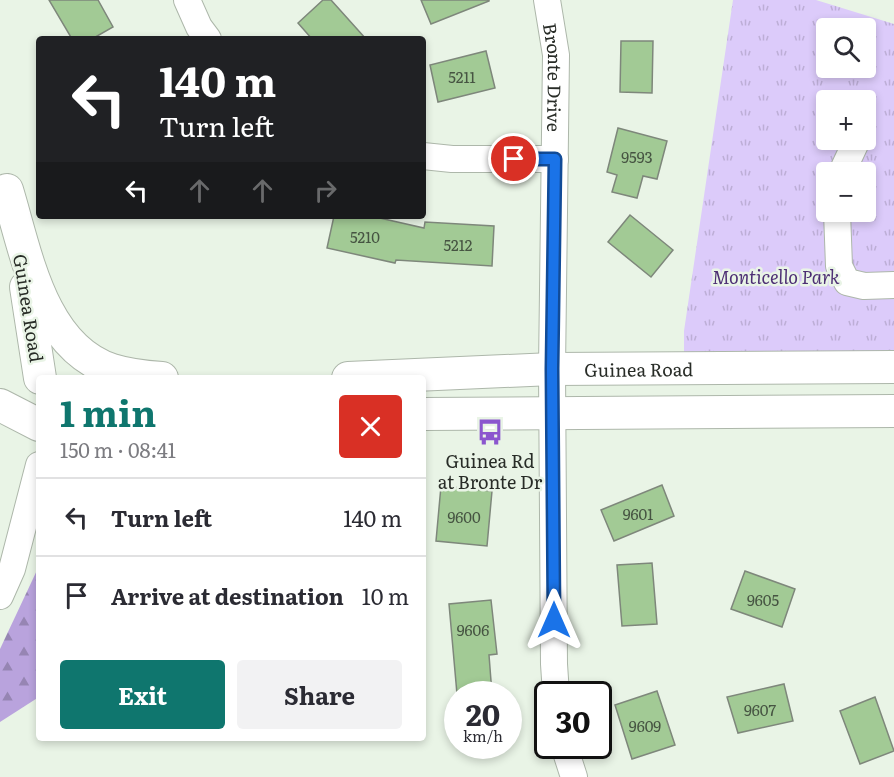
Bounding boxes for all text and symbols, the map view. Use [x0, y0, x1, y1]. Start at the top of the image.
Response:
map controls [816, 18, 876, 222]
button: search [816, 18, 876, 78]
street label: Bronte Drive [537, 21, 570, 132]
text: 140 m [159, 48, 276, 110]
icon: left [60, 60, 138, 138]
house number: 5211 [448, 65, 476, 88]
button: + [816, 90, 876, 150]
text: Turn left [159, 105, 274, 145]
pin [488, 133, 539, 184]
icon: arrive [497, 142, 530, 175]
house number: 9593 [621, 145, 653, 168]
button: − [816, 162, 876, 222]
icon: left [120, 174, 153, 207]
icon: ahead [183, 174, 216, 207]
icon: ahead [246, 174, 279, 207]
icon: right [309, 174, 342, 207]
house number: 5210 [350, 225, 380, 248]
house number: 5212 [444, 233, 473, 256]
street label: Guinea Road [7, 252, 51, 364]
park label: Monticello Park [712, 263, 840, 290]
street label: Guinea Road [584, 355, 693, 382]
text: 1 min [60, 385, 156, 438]
button: close [339, 395, 402, 458]
bus stop icon: Guinea Rd at Bronte Dr [475, 417, 505, 447]
text: 150 m · 08:41 [60, 434, 176, 464]
place label: Guinea Rd at Bronte Dr [438, 447, 543, 495]
icon: left [60, 501, 93, 534]
text: Turn left [111, 501, 212, 534]
text: 140 m [343, 501, 402, 534]
house number: 9601 [623, 502, 653, 525]
house number: 9600 [447, 505, 481, 528]
icon: arrive [60, 579, 93, 612]
text: Arrive at destination [111, 579, 344, 612]
text: 10 m [362, 579, 409, 612]
position arrow [522, 588, 586, 652]
house number: 9605 [747, 588, 779, 611]
house number: 9606 [457, 618, 489, 641]
button: Exit [60, 660, 225, 729]
button: Share [237, 660, 402, 729]
speed limit sign: 30 [534, 681, 612, 759]
text: 20 [466, 691, 500, 735]
house number: 9607 [744, 698, 776, 721]
house number: 9609 [629, 714, 661, 737]
text: km/h [463, 724, 503, 747]

